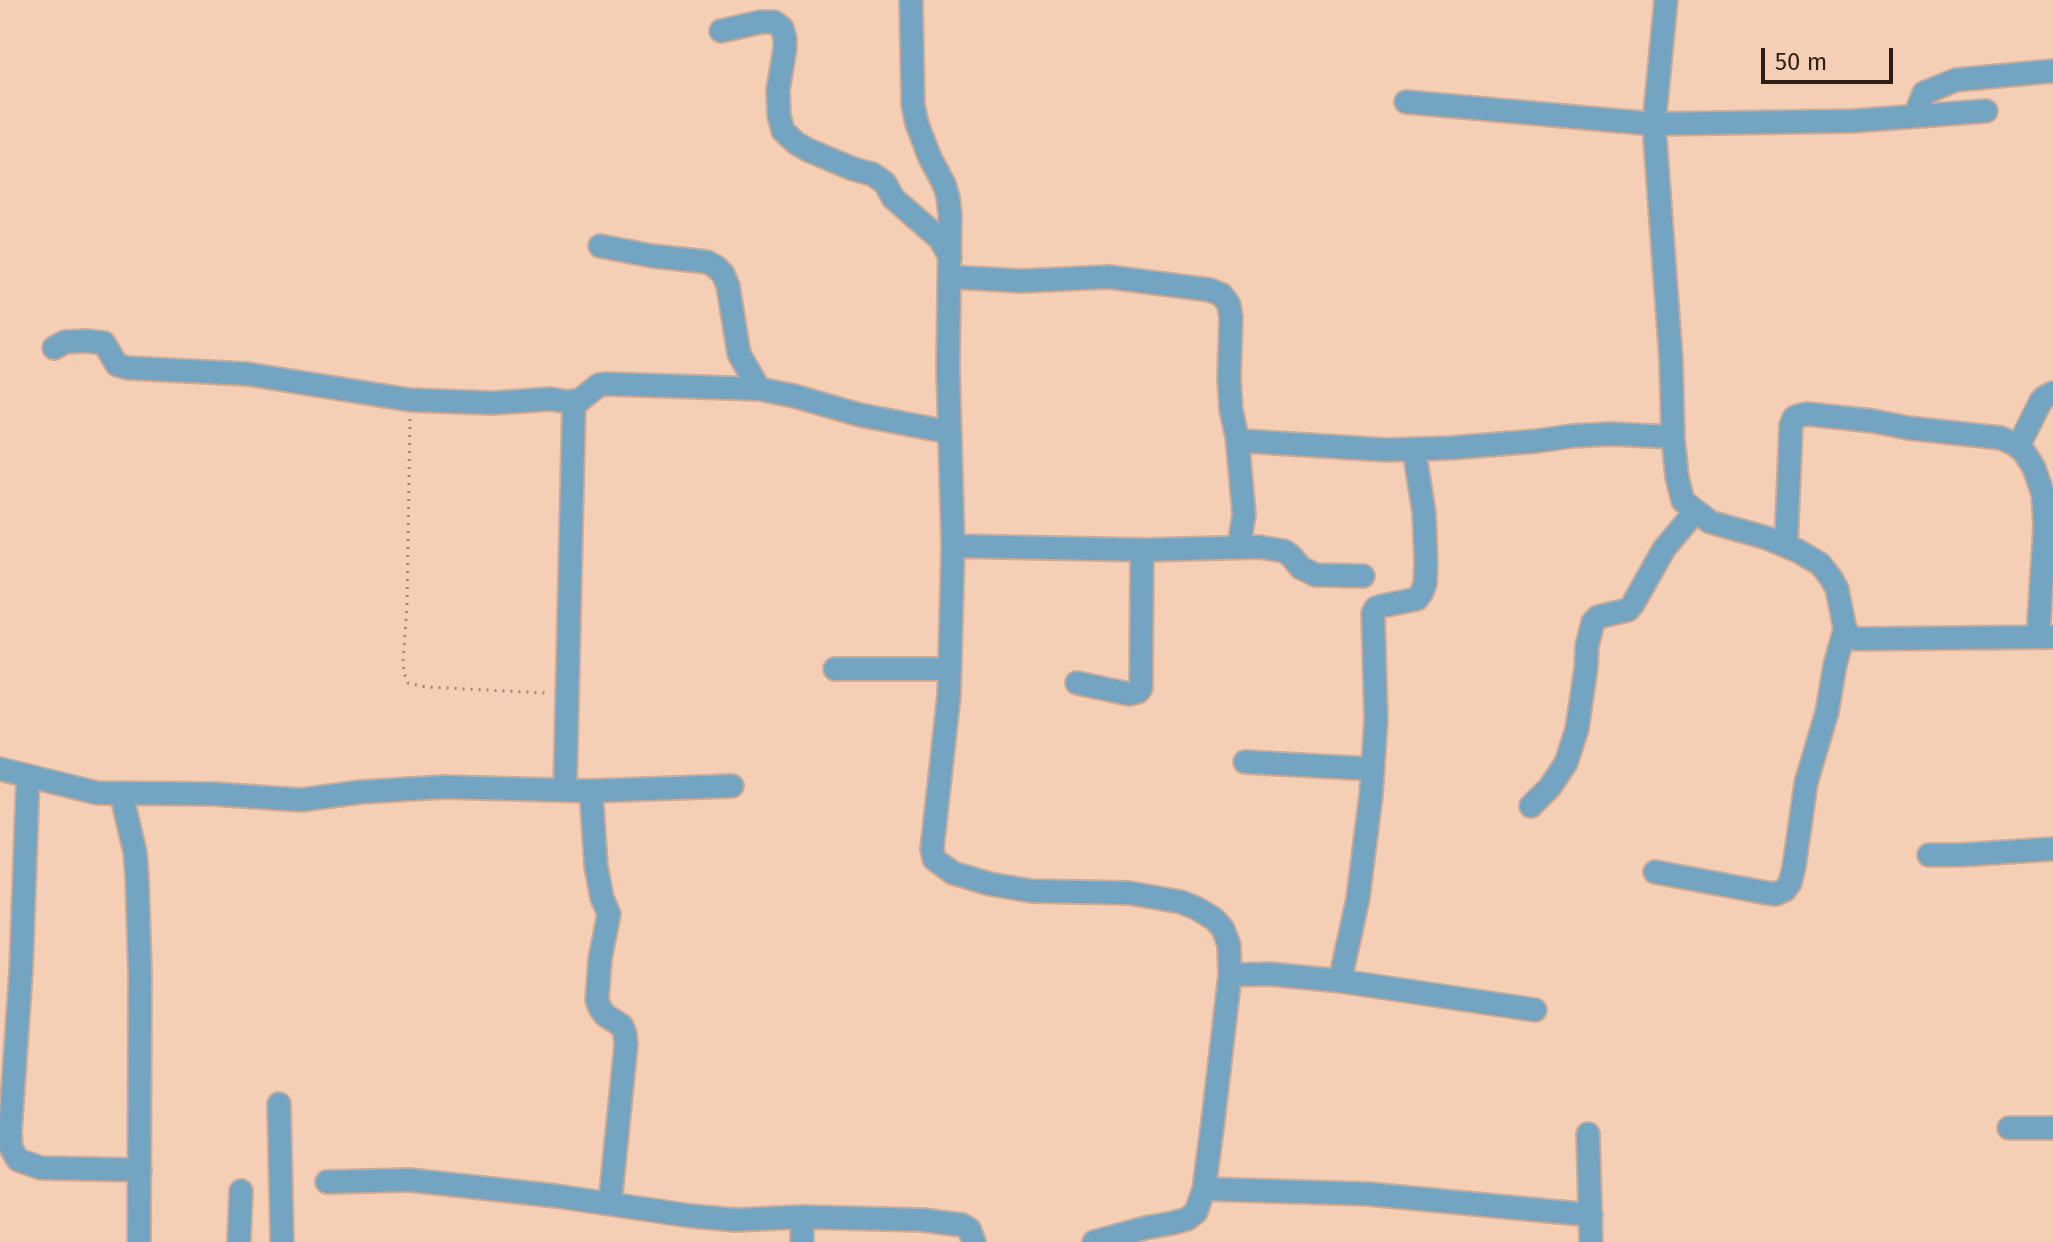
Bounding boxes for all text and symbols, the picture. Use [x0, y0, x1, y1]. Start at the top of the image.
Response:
scale bar [1765, 32, 1897, 82]
text: 50 m [1775, 48, 1827, 76]

